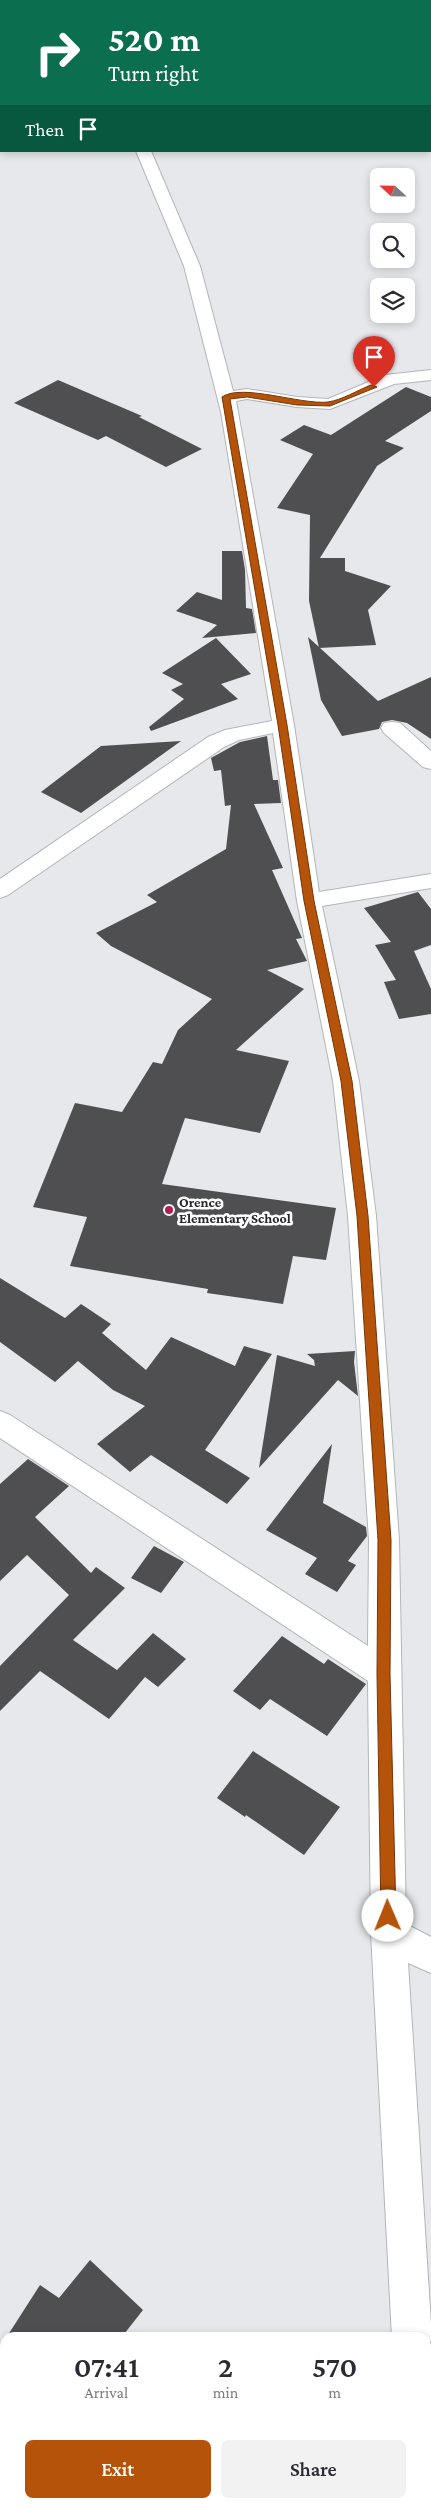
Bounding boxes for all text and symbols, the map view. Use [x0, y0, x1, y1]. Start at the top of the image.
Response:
icon: right [25, 20, 90, 85]
text: 520 m [108, 20, 200, 59]
text: Turn right [108, 61, 199, 86]
icon: arrive [74, 115, 102, 143]
text: Then [25, 119, 64, 140]
north arrow [370, 168, 415, 212]
map controls [370, 168, 415, 323]
button: search [370, 223, 415, 268]
button: layers [370, 278, 415, 323]
pin [353, 336, 395, 387]
icon: arrive [360, 343, 388, 371]
place label: Orence Elementary School [179, 1194, 291, 1226]
marker: Orence Elementary School [163, 1204, 175, 1216]
position arrow [361, 1889, 413, 1941]
text: 07:41 [74, 2350, 139, 2383]
text: 2 [218, 2350, 233, 2383]
text: 570 [312, 2350, 357, 2383]
text: Arrival [85, 2384, 128, 2401]
text: min [213, 2384, 238, 2401]
text: m [328, 2384, 341, 2401]
button: Exit [25, 2440, 211, 2498]
button: Share [221, 2440, 406, 2498]

